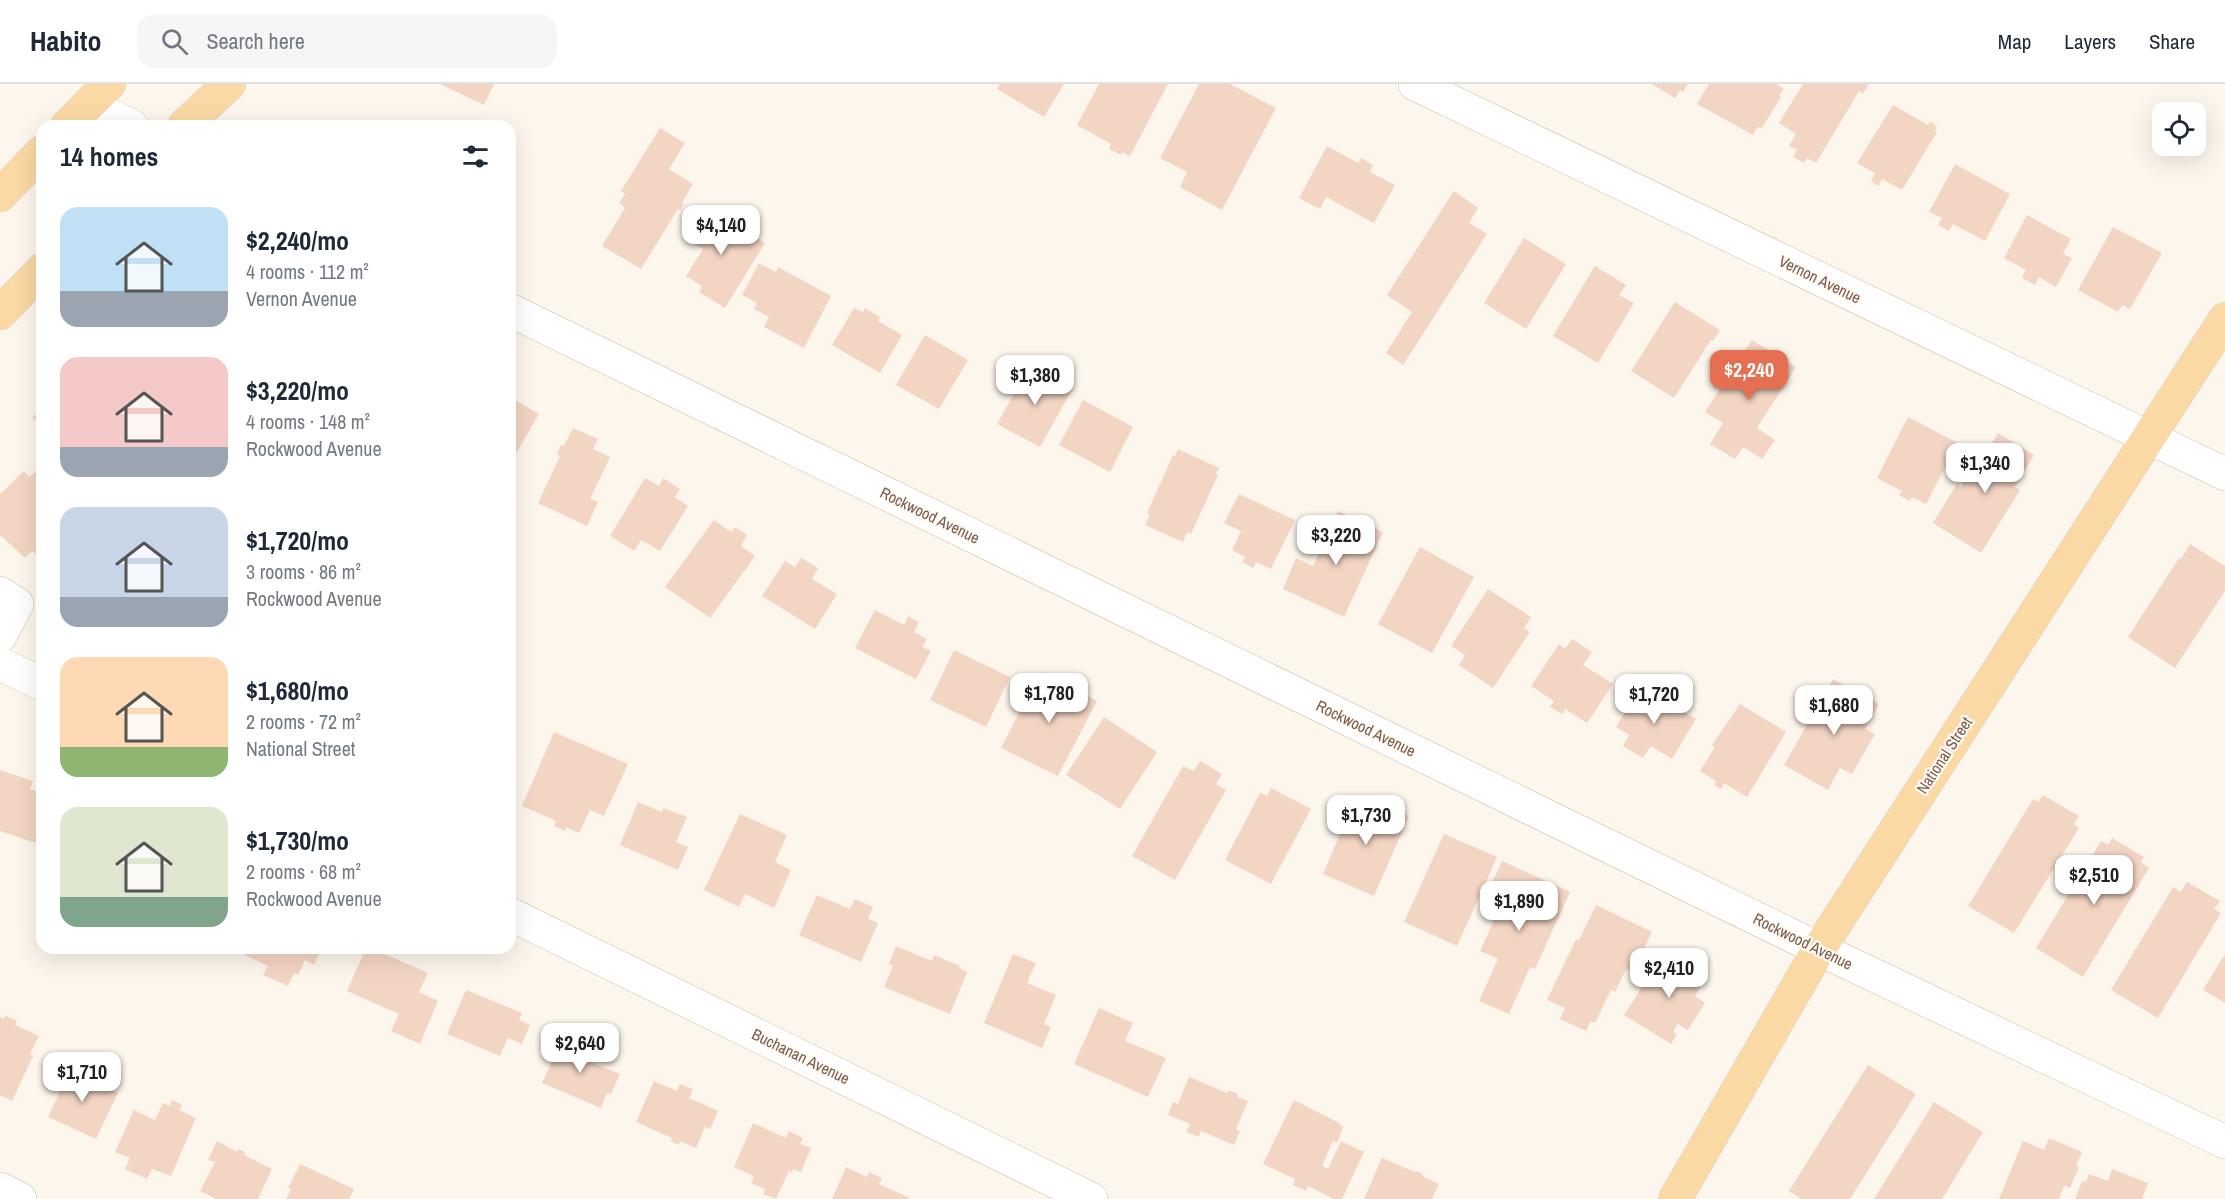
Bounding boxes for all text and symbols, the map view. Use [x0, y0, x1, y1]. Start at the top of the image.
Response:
search box [137, 14, 557, 68]
text: Habito [30, 22, 101, 60]
icon: search [158, 25, 191, 58]
text: Search here [206, 26, 305, 56]
text: Map [1998, 27, 2031, 56]
text: Layers [2064, 27, 2116, 56]
text: Share [2149, 27, 2195, 56]
map controls [2152, 102, 2206, 156]
button: locate [2152, 102, 2206, 156]
text: 14 homes [60, 139, 158, 174]
icon: filters [459, 140, 492, 173]
pin: $4,140 [672, 205, 770, 256]
text: $4,140 [696, 211, 746, 238]
text: $2,240/mo [246, 223, 349, 258]
icon: home [108, 231, 180, 303]
street label: Vernon Avenue [1775, 250, 1865, 308]
text: 4 rooms · 112 m² [246, 258, 369, 285]
text: Vernon Avenue [246, 285, 357, 312]
pin: $2,240 [1700, 350, 1798, 401]
pin: $1,380 [986, 355, 1084, 406]
text: $2,240 [1724, 356, 1774, 383]
text: $1,380 [1010, 361, 1060, 388]
text: $3,220/mo [246, 373, 349, 408]
icon: home [108, 381, 180, 453]
text: 4 rooms · 148 m² [246, 408, 370, 435]
text: Rockwood Avenue [246, 435, 382, 462]
pin: $1,340 [1936, 443, 2034, 494]
text: $1,340 [1960, 449, 2010, 476]
street label: Rockwood Avenue [876, 481, 984, 549]
pin: $3,220 [1287, 515, 1385, 566]
text: $3,220 [1311, 521, 1361, 548]
text: $1,720/mo [246, 523, 349, 558]
icon: home [108, 531, 180, 603]
text: 3 rooms · 86 m² [246, 558, 361, 585]
text: Rockwood Avenue [246, 585, 382, 612]
text: $1,680/mo [246, 673, 349, 708]
pin: $1,780 [1000, 673, 1098, 724]
pin: $1,720 [1605, 674, 1703, 725]
text: $1,780 [1024, 679, 1074, 706]
text: $1,720 [1629, 680, 1679, 707]
icon: home [108, 681, 180, 753]
pin: $1,680 [1785, 685, 1883, 736]
text: $1,680 [1809, 691, 1859, 718]
street label: Rockwood Avenue [1312, 694, 1420, 762]
text: 2 rooms · 72 m² [246, 708, 361, 735]
street label: National Street [1911, 712, 1977, 798]
text: National Street [246, 735, 355, 762]
pin: $1,730 [1317, 795, 1415, 846]
text: $1,730 [1341, 801, 1391, 828]
text: $1,730/mo [246, 823, 349, 858]
icon: home [108, 831, 180, 903]
pin: $2,510 [2045, 855, 2143, 906]
text: 2 rooms · 68 m² [246, 858, 361, 885]
text: $2,510 [2069, 861, 2119, 888]
pin: $1,890 [1470, 881, 1568, 932]
text: Rockwood Avenue [246, 885, 382, 912]
text: $1,890 [1494, 887, 1544, 914]
street label: Rockwood Avenue [1749, 907, 1857, 975]
pin: $2,410 [1620, 948, 1718, 999]
text: $2,410 [1644, 954, 1694, 981]
pin: $2,640 [531, 1023, 629, 1074]
street label: Buchanan Avenue [748, 1023, 854, 1089]
text: $2,640 [555, 1029, 605, 1056]
pin: $1,710 [33, 1052, 131, 1103]
text: $1,710 [57, 1058, 107, 1085]

